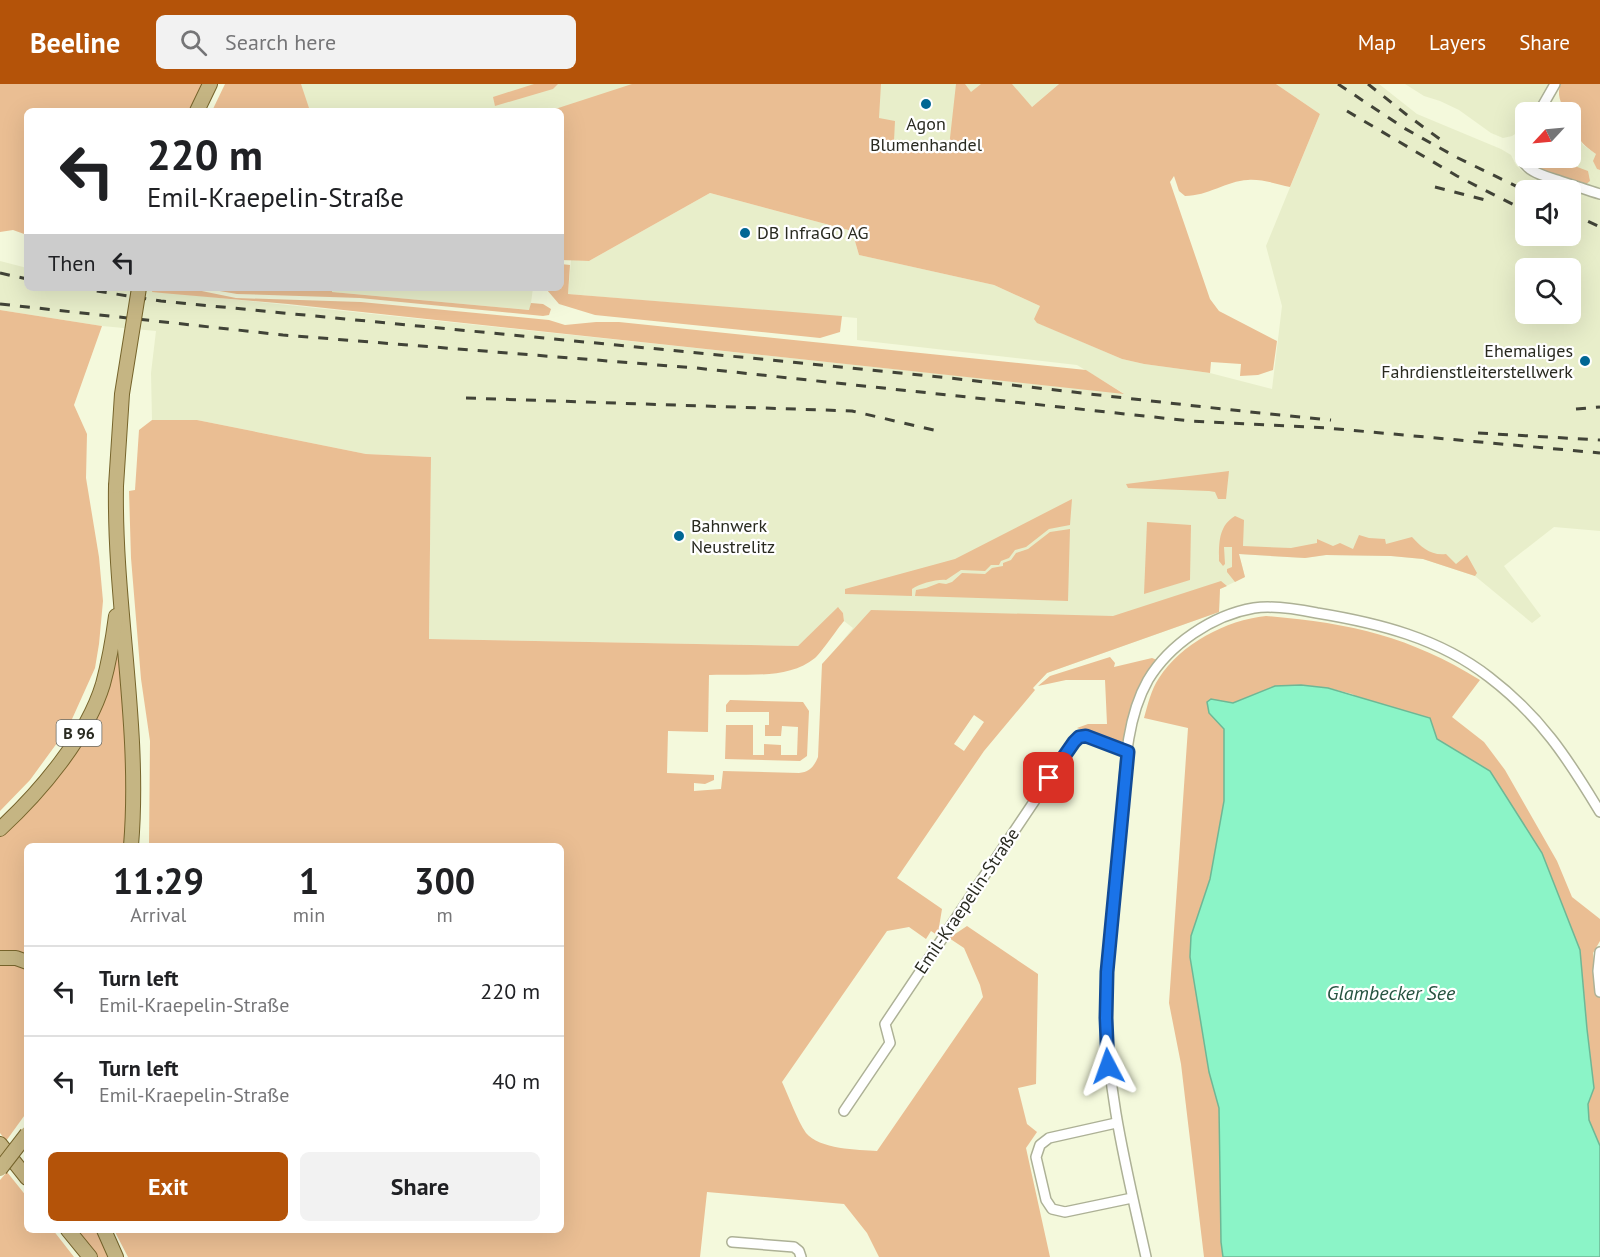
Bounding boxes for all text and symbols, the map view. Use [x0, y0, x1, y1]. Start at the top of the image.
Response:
search box [156, 15, 576, 69]
text: Beeline [30, 24, 120, 61]
icon: search [177, 26, 210, 59]
text: Search here [225, 28, 336, 56]
text: Map [1358, 29, 1396, 56]
text: Layers [1429, 29, 1486, 56]
text: Share [1519, 29, 1570, 56]
marker: Agon Blumenhandel [919, 97, 933, 111]
north arrow [1515, 102, 1581, 168]
map controls [1515, 102, 1581, 324]
place label: Agon Blumenhandel [870, 112, 983, 156]
text: 220 m [147, 127, 263, 182]
icon: left [48, 132, 126, 210]
text: Emil-Kraepelin-Straße [147, 180, 404, 214]
button: sound [1515, 180, 1581, 246]
place label: DB InfraGO AG [757, 221, 869, 244]
marker: DB InfraGO AG [738, 226, 752, 240]
icon: left [107, 246, 140, 279]
text: Then [48, 249, 95, 277]
button: search [1515, 258, 1581, 324]
place label: Ehemaliges Fahrdienstleiterstellwerk [1381, 339, 1573, 383]
marker: Ehemaliges Fahrdienstleiterstellwerk [1578, 354, 1592, 368]
place label: Bahnwerk Neustrelitz [691, 514, 775, 558]
marker: Bahnwerk Neustrelitz [672, 529, 686, 543]
road number: B 96 [56, 720, 101, 746]
pin [1023, 752, 1074, 803]
icon: arrive [1032, 761, 1065, 794]
street label: Emil-Kraepelin-Straße [909, 823, 1024, 978]
text: 11:29 [113, 857, 204, 904]
text: 1 [299, 857, 319, 904]
text: 300 [414, 857, 475, 904]
text: Arrival [130, 902, 186, 928]
text: min [293, 902, 325, 928]
text: m [437, 902, 453, 928]
text: Turn left [99, 964, 179, 992]
icon: left [48, 975, 81, 1008]
text: 220 m [480, 977, 540, 1005]
water label: Glambecker See [1327, 980, 1456, 1006]
text: Emil-Kraepelin-Straße [99, 992, 289, 1018]
position arrow [1076, 1034, 1140, 1098]
text: Turn left [99, 1054, 179, 1082]
icon: left [48, 1065, 81, 1098]
text: 40 m [492, 1067, 540, 1095]
text: Emil-Kraepelin-Straße [99, 1082, 289, 1108]
button: Exit [48, 1152, 288, 1221]
button: Share [300, 1152, 540, 1221]

